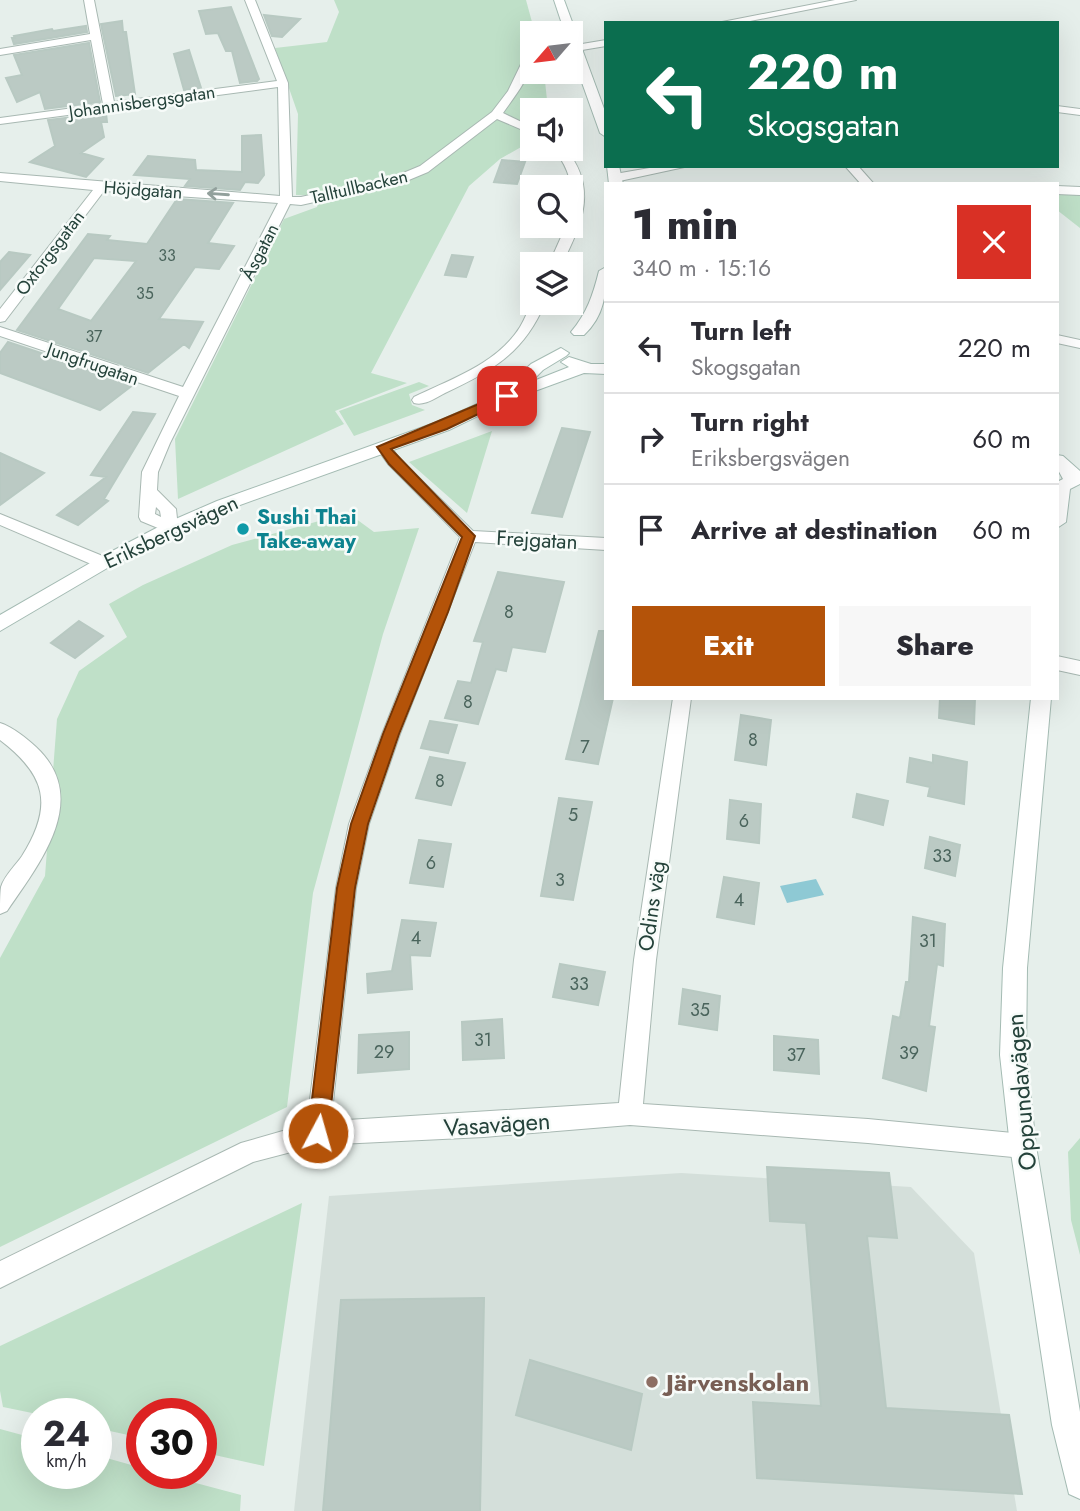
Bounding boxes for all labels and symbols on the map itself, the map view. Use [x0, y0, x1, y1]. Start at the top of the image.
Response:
north arrow [520, 21, 583, 84]
street label: Johannisbergsgatan [65, 79, 217, 125]
street label: Talltullbacken [308, 163, 410, 211]
street label: Höjdgatan [103, 174, 183, 206]
one-way arrow [207, 188, 230, 201]
street label: Oxtorgsgatan [9, 205, 91, 301]
street label: Åsgatan [235, 219, 285, 285]
house number: 33 [158, 244, 176, 267]
house number: 35 [136, 282, 154, 305]
house number: 37 [86, 325, 103, 348]
street label: Jungfrugatan [42, 335, 142, 392]
pin [477, 366, 537, 426]
street label: Eriksbergsvägen [99, 488, 243, 576]
place label: Sushi Thai Take-away [257, 502, 357, 556]
marker: Sushi Thai Take-away [235, 521, 251, 537]
street label: Frejgatan [496, 523, 578, 557]
house number: 8 [504, 599, 514, 625]
house number: 8 [463, 689, 473, 715]
house number: 8 [748, 727, 758, 753]
house number: 7 [580, 734, 590, 760]
house number: 8 [435, 768, 445, 794]
house number: 5 [568, 802, 578, 828]
house number: 6 [739, 808, 749, 834]
house number: 33 [932, 843, 952, 869]
house number: 6 [426, 850, 436, 876]
street label: Odins väg [631, 859, 673, 953]
house number: 3 [555, 867, 565, 893]
house number: 4 [734, 887, 744, 913]
house number: 4 [411, 925, 421, 951]
house number: 31 [919, 928, 937, 954]
house number: 33 [569, 971, 589, 997]
house number: 35 [690, 997, 710, 1023]
street label: Oppundavägen [997, 1012, 1045, 1172]
house number: 31 [474, 1027, 492, 1053]
house number: 29 [374, 1039, 394, 1065]
house number: 39 [899, 1040, 919, 1066]
house number: 37 [786, 1042, 806, 1068]
position arrow [281, 1096, 355, 1170]
street label: Vasavägen [442, 1103, 552, 1145]
place label: Järvenskolan [662, 1365, 809, 1400]
marker: Järvenskolan [644, 1374, 660, 1390]
speed limit sign: 30 [126, 1398, 217, 1489]

